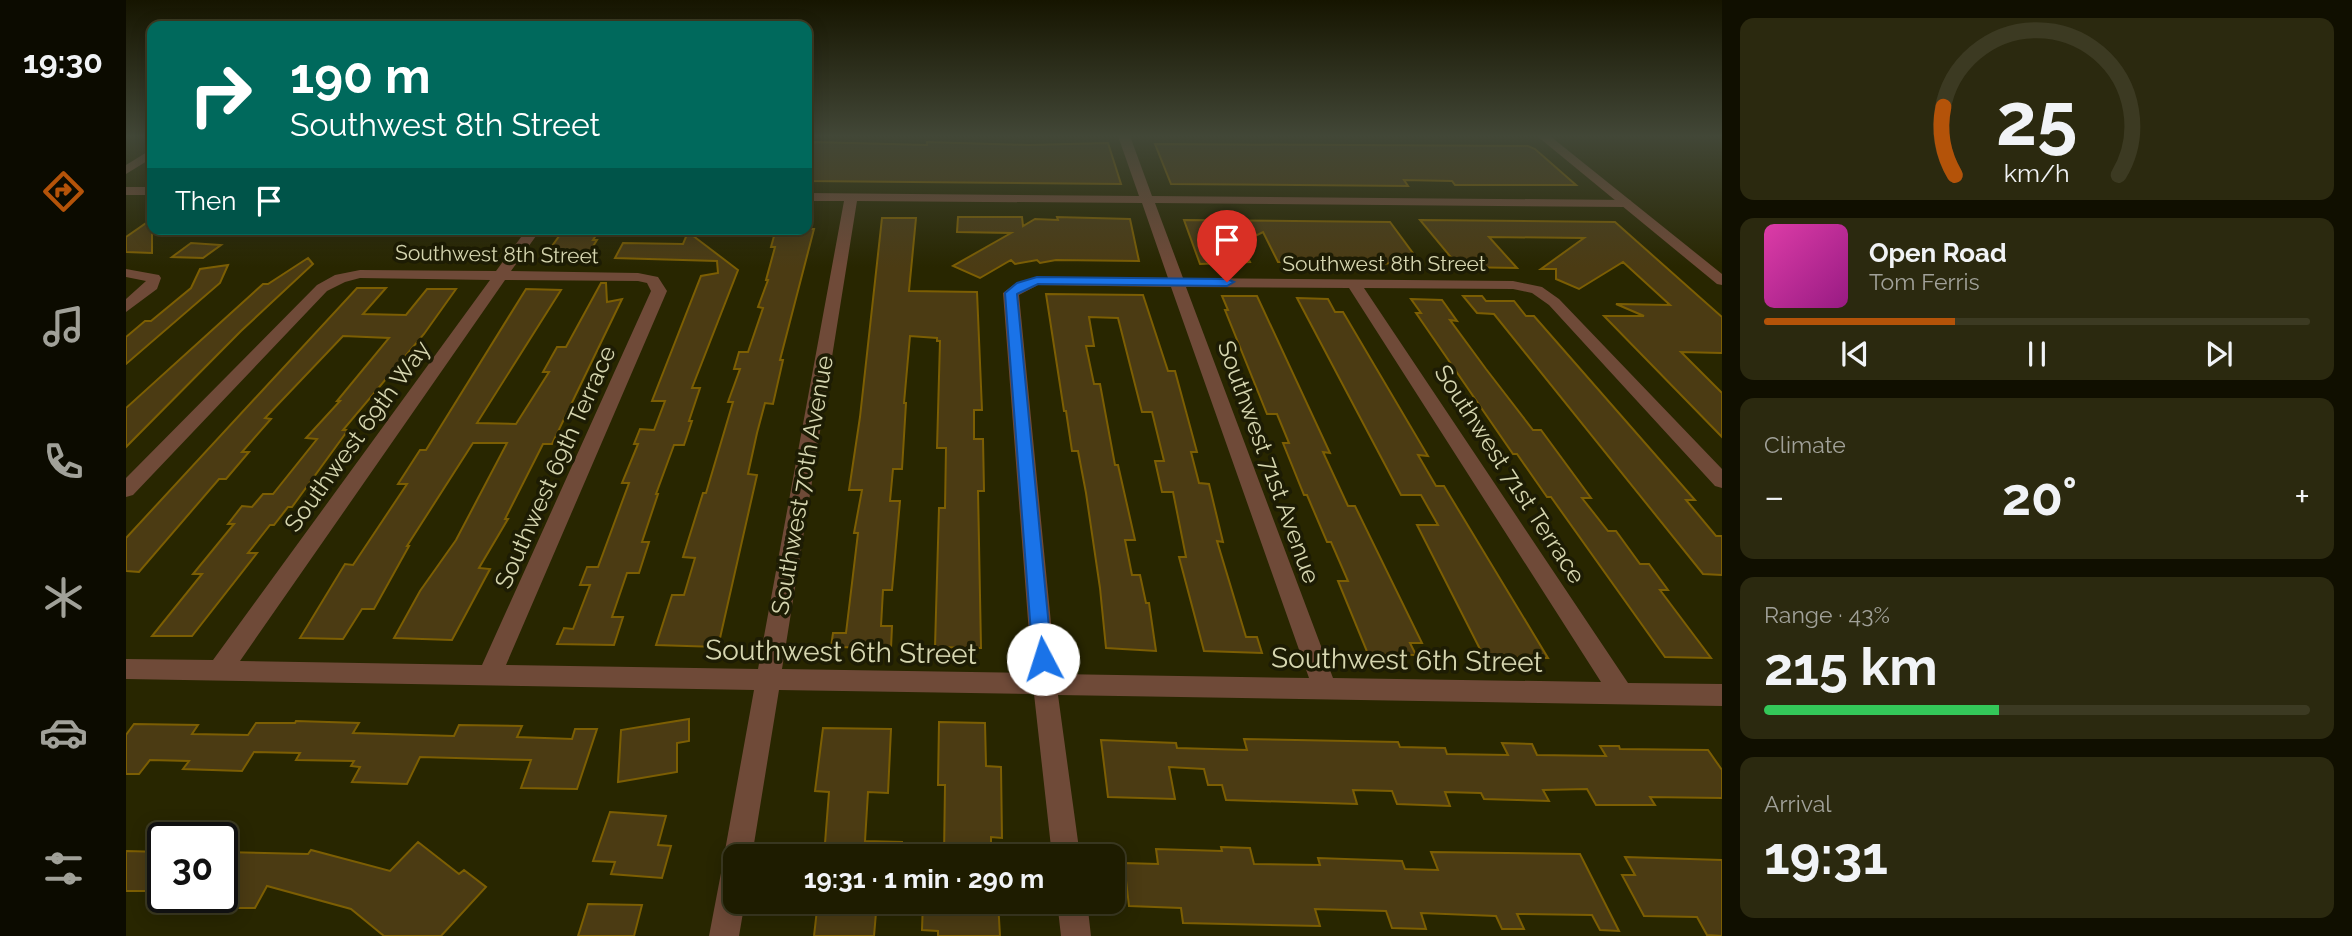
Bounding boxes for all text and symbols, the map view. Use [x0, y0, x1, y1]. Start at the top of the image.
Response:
text: 19:30 [23, 43, 103, 80]
text: 190 m [290, 47, 431, 104]
icon: right [175, 49, 266, 140]
text: 25 [1996, 77, 2078, 162]
text: Southwest 8th Street [290, 106, 600, 143]
text: km/h [2004, 158, 2070, 188]
icon: directions [39, 167, 88, 216]
icon: arrive [250, 182, 288, 220]
text: Then [175, 186, 236, 216]
pin [1197, 210, 1257, 282]
icon: arrive [1208, 221, 1246, 259]
text: Open Road [1869, 238, 2007, 268]
street label: Southwest 8th Street [395, 240, 599, 268]
street label: Southwest 8th Street [1282, 251, 1486, 276]
text: Tom Ferris [1869, 268, 1980, 295]
icon: music [39, 302, 88, 351]
street label: Southwest 69th Way [278, 335, 436, 537]
icon: previous [1836, 335, 1874, 373]
icon: pause [2018, 335, 2056, 373]
icon: next [2200, 335, 2238, 373]
street label: Southwest 71st Avenue [1212, 337, 1326, 587]
street label: Southwest 69th Terrace [488, 341, 622, 593]
street label: Southwest 70th Avenue [765, 353, 839, 617]
street label: Southwest 71st Terrace [1428, 359, 1592, 589]
text: Climate [1764, 431, 1846, 458]
icon: phone [39, 437, 88, 486]
text: 20° [2002, 466, 2077, 527]
text: − [1764, 474, 1784, 519]
text: + [2294, 474, 2310, 519]
icon: climate [39, 573, 88, 622]
text: Range · 43% [1764, 601, 1890, 628]
position arrow [1006, 622, 1080, 696]
street label: Southwest 6th Street [705, 633, 978, 671]
text: 215 km [1764, 636, 1938, 697]
street label: Southwest 6th Street [1271, 641, 1544, 679]
icon: car [39, 708, 88, 757]
text: Arrival [1764, 790, 1831, 817]
speed limit sign: 30 [147, 822, 238, 913]
text: 19:31 [1764, 825, 1888, 886]
icon: filters [39, 844, 88, 893]
text: 19:31 · 1 min · 290 m [804, 864, 1044, 894]

